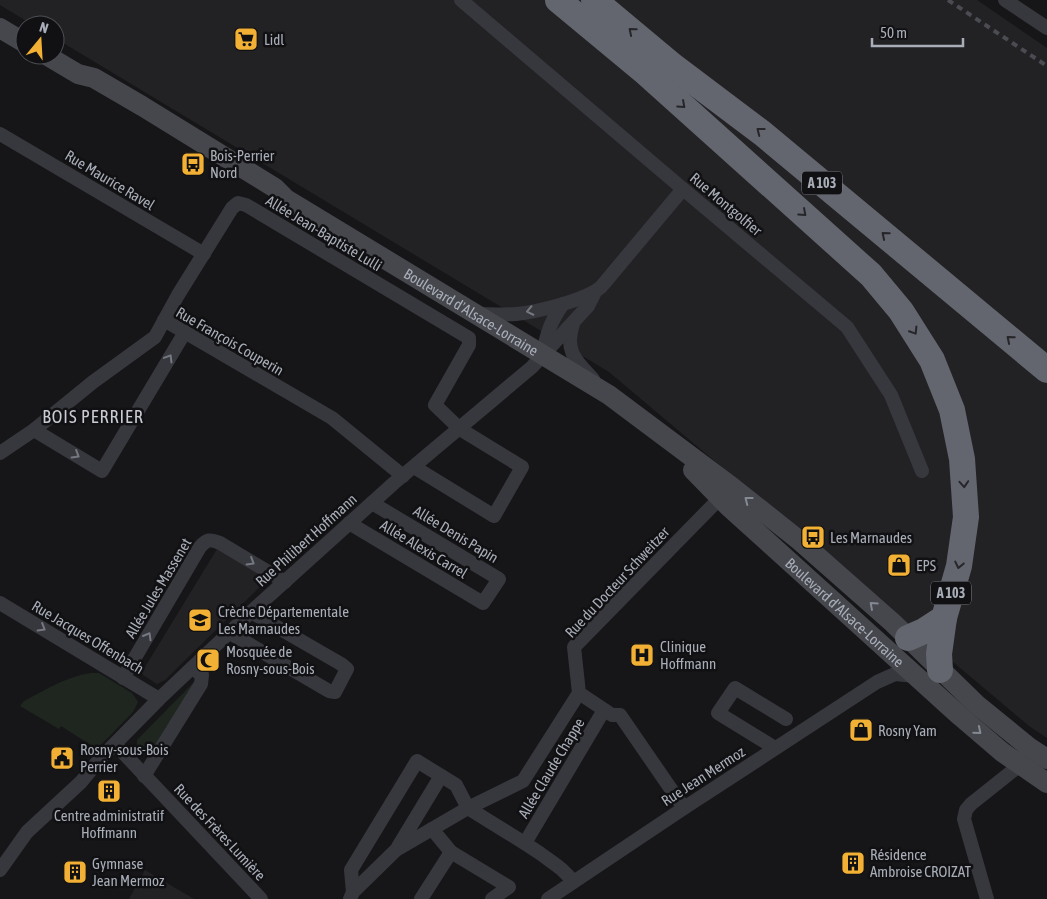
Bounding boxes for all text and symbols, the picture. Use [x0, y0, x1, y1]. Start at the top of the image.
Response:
north arrow [15, 15, 65, 65]
scale bar [872, 15, 963, 47]
text: N [38, 19, 50, 37]
text: 50 m [880, 24, 907, 41]
supermarket icon: Lidl [233, 26, 259, 52]
one-way arrow [628, 28, 637, 37]
place label: Lidl [264, 31, 284, 48]
one-way arrow [677, 99, 686, 108]
one-way arrow [757, 129, 766, 137]
street label: Rue Maurice Ravel [62, 147, 158, 213]
place label: Bois-Perrier Nord [210, 147, 275, 181]
bus stop icon: Bois-Perrier Nord [180, 151, 206, 177]
street label: Rue Montgolfier [687, 169, 766, 239]
road number: A 103 [802, 172, 842, 194]
street label: Allée Jean-Baptiste Lulli [263, 192, 385, 274]
one-way arrow [798, 207, 807, 216]
one-way arrow [882, 232, 891, 241]
street label: Boulevard d'Alsace-Lorraine [401, 264, 542, 359]
street label: Rue François Couperin [173, 303, 287, 379]
one-way arrow [526, 306, 535, 316]
one-way arrow [908, 326, 918, 335]
one-way arrow [1006, 336, 1015, 345]
one-way arrow [163, 354, 173, 363]
district label: BOIS PERRIER [42, 406, 144, 427]
one-way arrow [70, 449, 79, 458]
one-way arrow [958, 480, 969, 488]
street label: Rue Philibert Hoffmann [252, 490, 360, 590]
one-way arrow [744, 497, 754, 506]
street label: Allée Denis Papin [411, 502, 501, 566]
street label: Allée Alexis Carrel [377, 516, 471, 582]
street label: Rue du Docteur Schweitzer [561, 523, 673, 641]
bus stop icon: Les Marnaudes [800, 524, 826, 550]
place label: Les Marnaudes [830, 529, 912, 546]
street label: Allée Jules Massenet [121, 535, 195, 641]
shop icon: EPS [886, 552, 912, 578]
street label: Boulevard d'Alsace-Lorraine [782, 554, 908, 670]
one-way arrow [246, 555, 255, 565]
place label: EPS [916, 557, 936, 574]
one-way arrow [954, 561, 965, 570]
road number: A 103 [931, 582, 971, 604]
street label: Rue Jacques Offenbach [29, 597, 147, 677]
one-way arrow [869, 601, 878, 610]
place label: Crèche Départementale Les Marnaudes [218, 603, 349, 637]
school or university icon: Crèche Départementale Les Marnaudes [187, 607, 213, 633]
one-way arrow [36, 622, 45, 631]
one-way arrow [142, 632, 152, 641]
place label: Clinique Hoffmann [660, 638, 716, 672]
hospital icon: Clinique Hoffmann [629, 642, 655, 668]
place label: Mosquée de Rosny-sous-Bois [226, 643, 315, 677]
mosque icon: Mosquée de Rosny-sous-Bois [195, 647, 221, 673]
street label: Allée Claude Chappe [514, 715, 588, 821]
shop icon: Rosny Yam [848, 717, 874, 743]
place label: Rosny Yam [878, 722, 937, 739]
one-way arrow [972, 726, 981, 734]
place label: Rosny-sous-Bois Perrier [80, 741, 169, 775]
street label: Rue Jean Mermoz [658, 742, 748, 809]
public building icon: Rosny-sous-Bois Perrier [49, 745, 75, 771]
building icon: Centre administratif Hoffmann [96, 778, 122, 804]
street label: Rue des Frères Lumière [171, 780, 269, 884]
place label: Centre administratif Hoffmann [54, 807, 164, 841]
place label: Résidence Ambroise CROIZAT [870, 846, 972, 880]
building icon: Résidence Ambroise CROIZAT [840, 850, 866, 876]
place label: Gymnase Jean Mermoz [92, 855, 165, 889]
building icon: Gymnase Jean Mermoz [62, 859, 88, 885]

